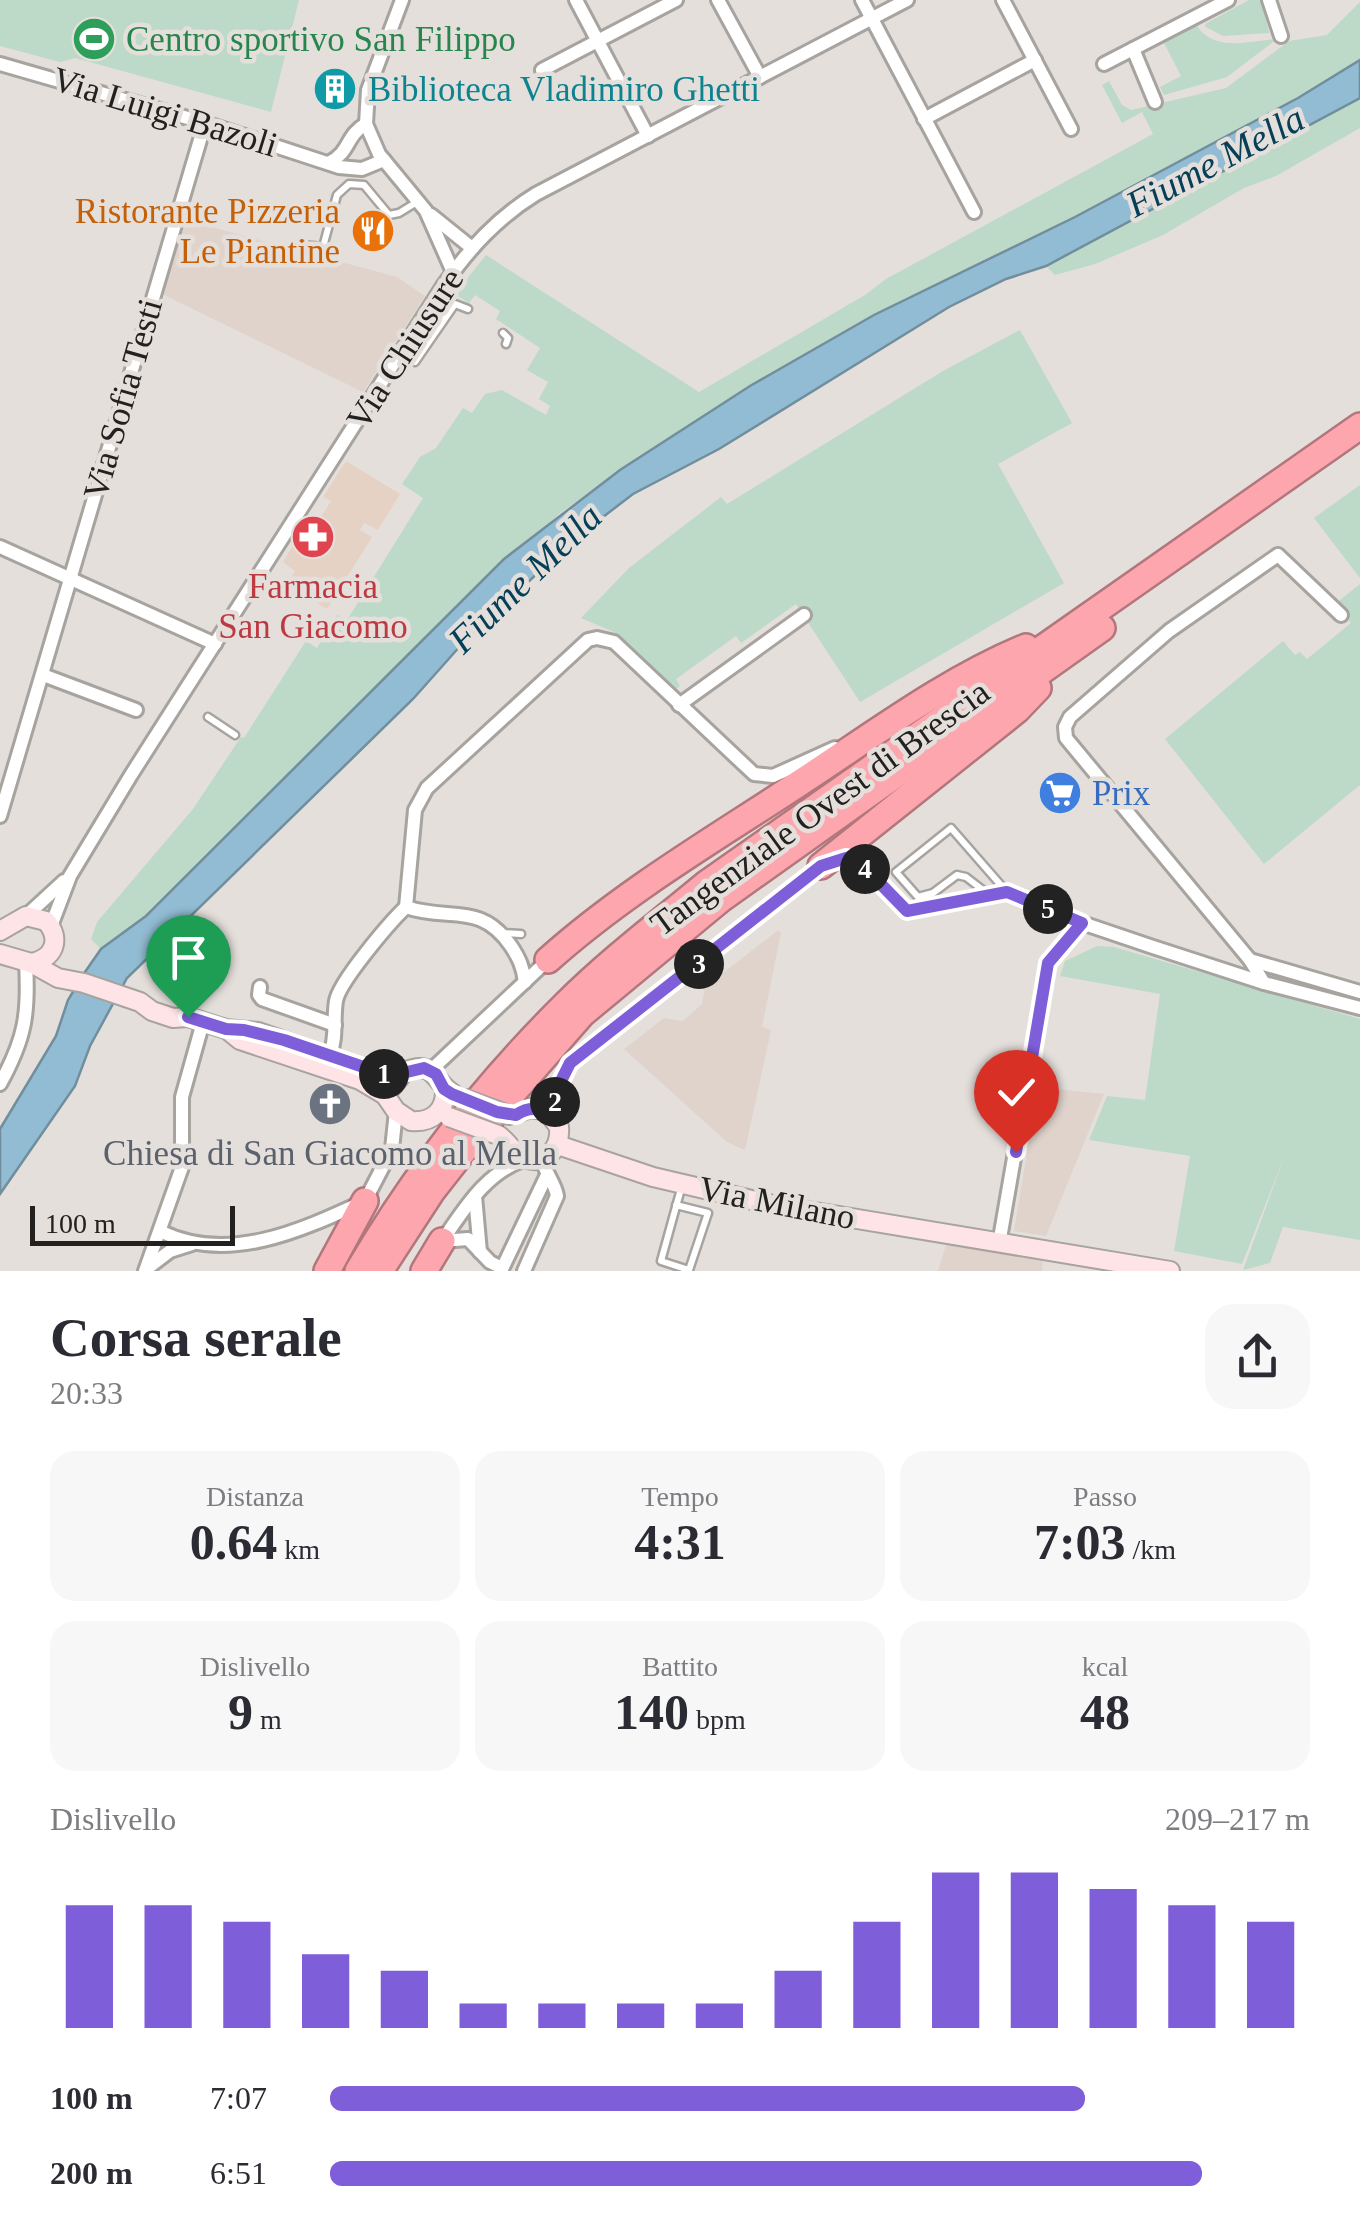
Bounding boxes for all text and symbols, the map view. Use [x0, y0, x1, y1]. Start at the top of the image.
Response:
sports icon: Centro sportivo San Filippo [71, 16, 117, 62]
place label: Centro sportivo San Filippo [126, 20, 516, 59]
street label: Via Luigi Bazoli [48, 59, 282, 165]
building icon: Biblioteca Vladimiro Ghetti [312, 66, 358, 112]
place label: Biblioteca Vladimiro Ghetti [368, 70, 760, 109]
water label: Fiume Mella [1118, 97, 1311, 226]
place label: Ristorante Pizzeria Le Piantine [75, 192, 340, 271]
restaurant icon: Ristorante Pizzeria Le Piantine [350, 208, 396, 254]
street label: Via Chiusure [339, 261, 471, 437]
street label: Via Sofia Testi [76, 294, 170, 504]
water label: Fiume Mella [439, 495, 610, 662]
pharmacy icon: Farmacia San Giacomo [290, 514, 336, 560]
place label: Farmacia San Giacomo [218, 567, 408, 646]
street label: Tangenziale Ovest di Brescia [643, 672, 997, 944]
supermarket icon: Prix [1037, 770, 1083, 816]
place label: Prix [1092, 774, 1151, 813]
pin: 4 [840, 844, 890, 894]
text: 4 [858, 853, 872, 884]
pin: 5 [1023, 884, 1073, 934]
text: 5 [1041, 893, 1055, 924]
pin [146, 915, 231, 1018]
icon: arrive [161, 930, 216, 985]
pin: 3 [674, 939, 724, 989]
text: 3 [692, 948, 706, 979]
pin: 1 [359, 1049, 409, 1099]
pin [974, 1050, 1059, 1153]
text: 1 [377, 1058, 391, 1089]
icon: check [989, 1065, 1044, 1120]
pin: 2 [530, 1077, 580, 1127]
church icon: Chiesa di San Giacomo al Mella [307, 1081, 353, 1127]
text: 2 [548, 1086, 562, 1117]
place label: Chiesa di San Giacomo al Mella [103, 1134, 557, 1173]
street label: Via Milano [696, 1169, 858, 1237]
scale bar [30, 1201, 235, 1246]
text: 100 m [45, 1208, 116, 1239]
button: share [1205, 1304, 1310, 1409]
text: Corsa serale [50, 1307, 342, 1368]
text: 20:33 [50, 1375, 123, 1411]
text: Distanza [206, 1481, 304, 1512]
text: Tempo [641, 1481, 719, 1512]
text: Passo [1073, 1481, 1137, 1512]
text: 0.64 [190, 1514, 277, 1570]
text: 4:31 [634, 1514, 726, 1570]
text: 7:03 [1034, 1514, 1126, 1570]
text: km [277, 1534, 320, 1565]
text: /km [1126, 1534, 1176, 1565]
text: Dislivello [200, 1651, 310, 1682]
text: Battito [642, 1651, 718, 1682]
text: kcal [1082, 1651, 1128, 1682]
text: 9 [228, 1684, 253, 1740]
text: 140 [614, 1684, 689, 1740]
text: 48 [1080, 1684, 1130, 1740]
text: m [253, 1704, 282, 1735]
text: bpm [689, 1704, 746, 1735]
text: Dislivello [50, 1801, 176, 1837]
text: 209–217 m [1165, 1801, 1310, 1837]
text: 100 m [50, 2080, 133, 2116]
text: 7:07 [210, 2080, 267, 2116]
text: 200 m [50, 2155, 133, 2191]
text: 6:51 [210, 2155, 267, 2191]

